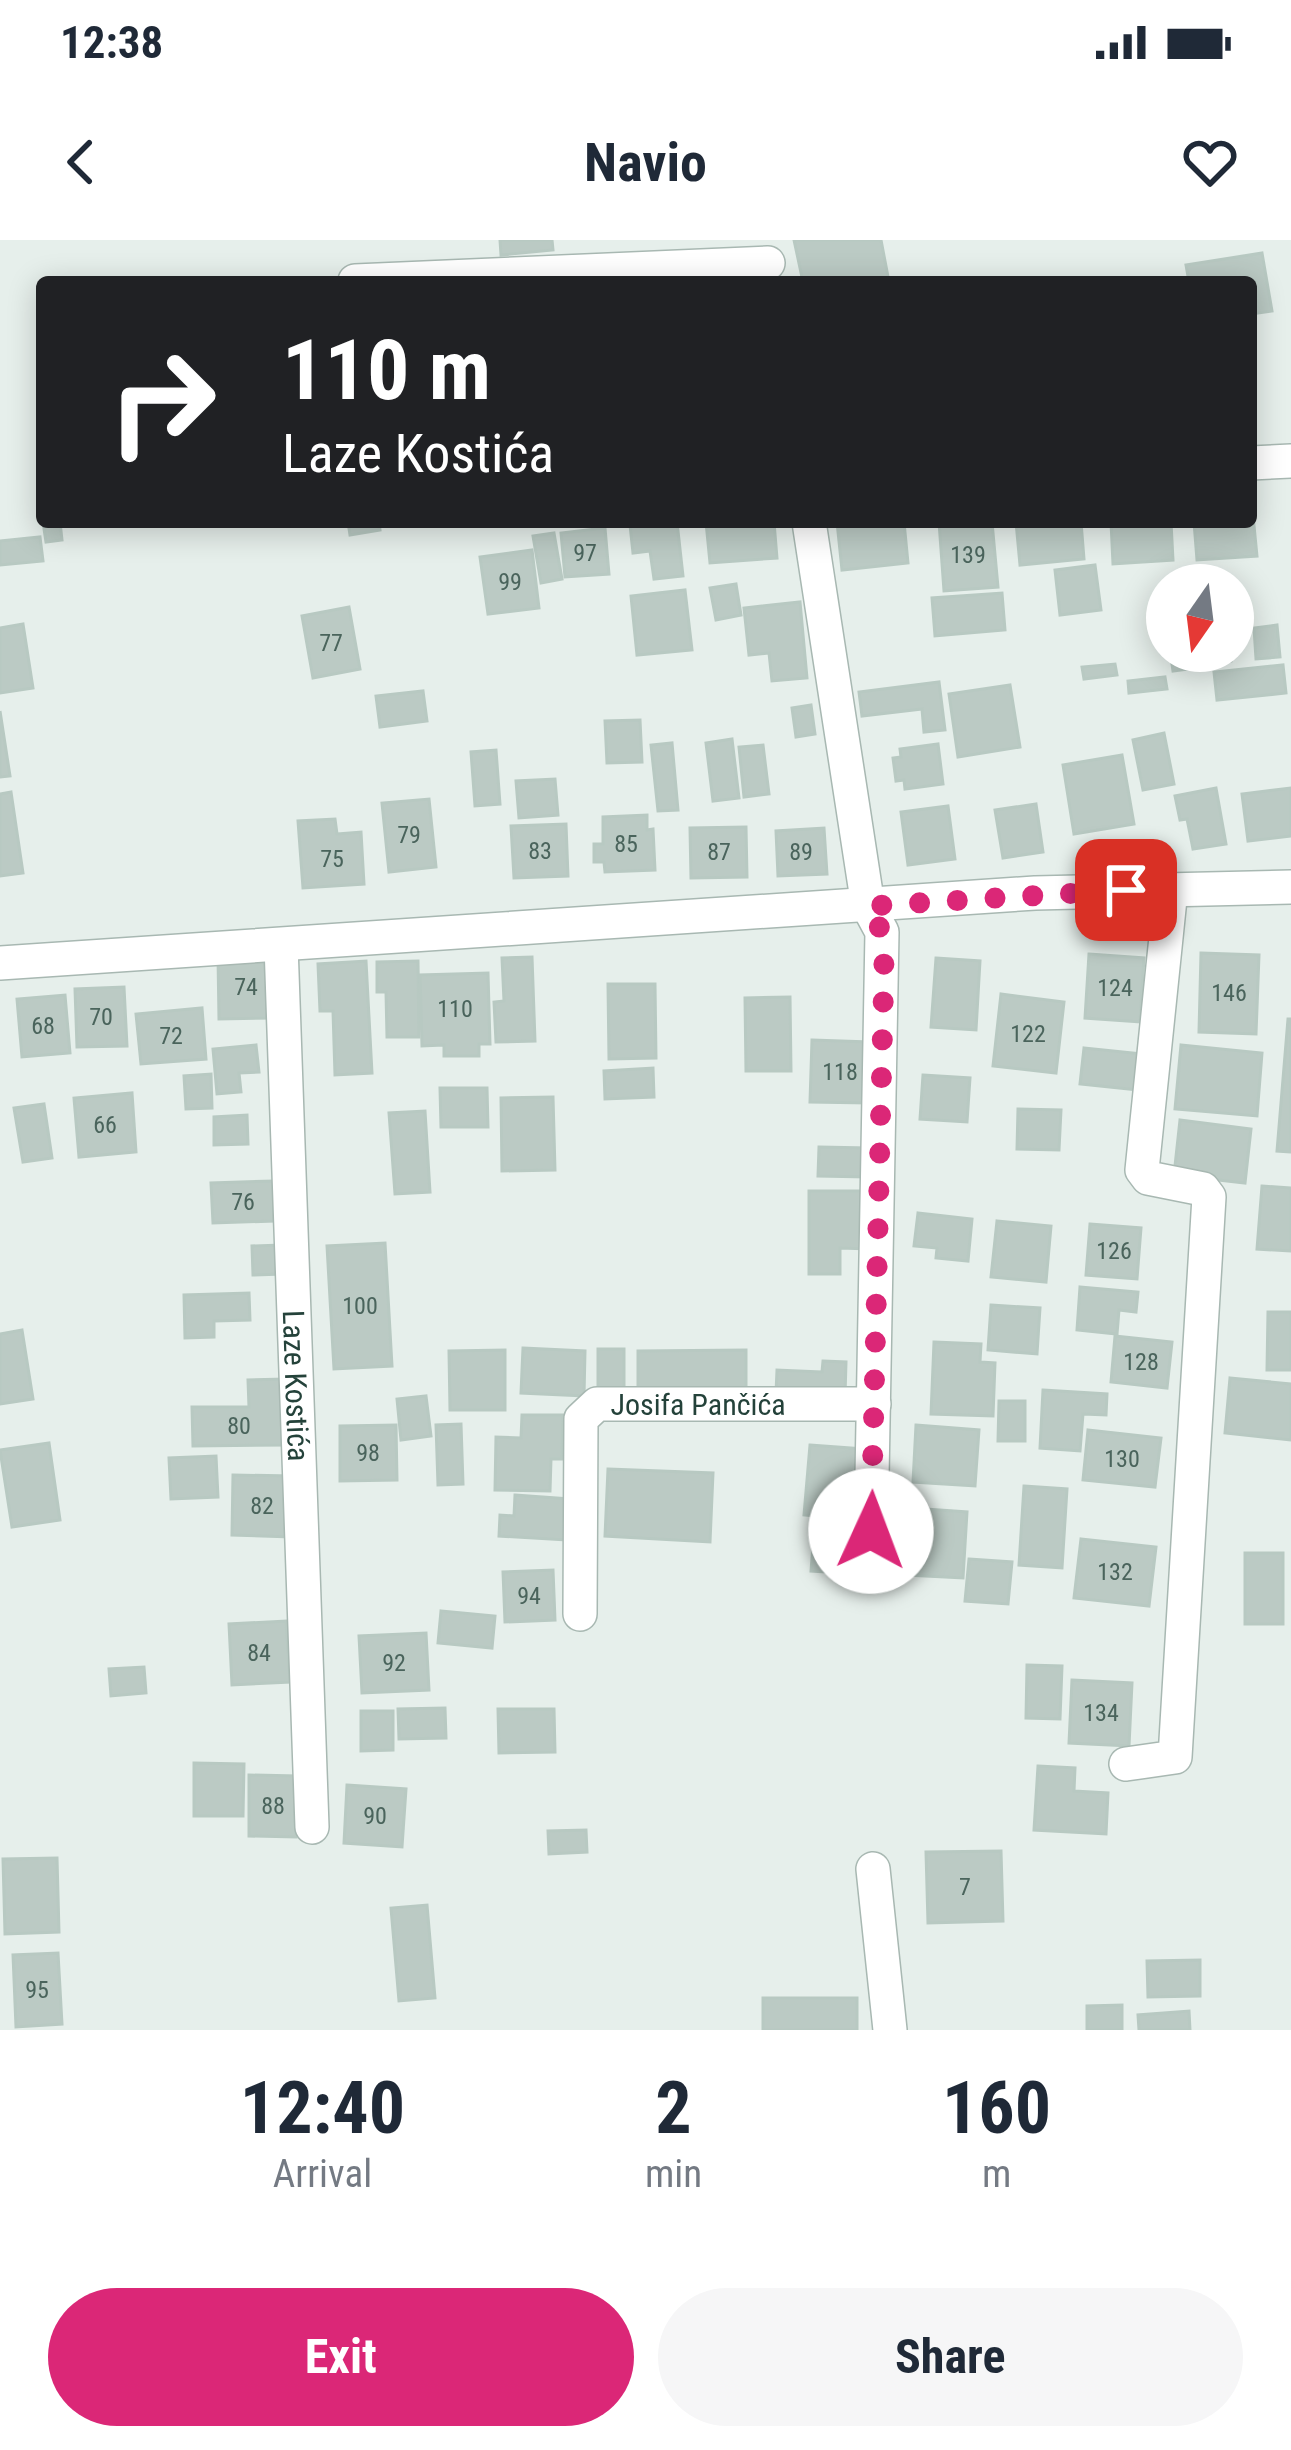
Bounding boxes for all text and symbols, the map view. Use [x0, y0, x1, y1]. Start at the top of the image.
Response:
text: 12:38 [60, 16, 163, 69]
icon: back [48, 129, 114, 195]
icon: heart [1177, 129, 1243, 195]
text: Navio [584, 131, 707, 194]
text: 110 m [282, 321, 491, 420]
icon: right [84, 324, 240, 480]
text: Laze Kostića [282, 422, 554, 485]
house number: 97 [573, 539, 597, 567]
house number: 139 [950, 541, 986, 569]
north arrow [1146, 564, 1254, 672]
map controls [1146, 564, 1254, 672]
house number: 99 [498, 568, 522, 596]
house number: 77 [319, 629, 343, 657]
house number: 79 [397, 821, 421, 849]
house number: 85 [614, 830, 638, 858]
house number: 83 [528, 837, 552, 865]
house number: 87 [707, 838, 731, 866]
house number: 89 [789, 838, 813, 866]
pin [1075, 839, 1177, 941]
house number: 75 [320, 845, 344, 873]
icon: arrive [1093, 857, 1159, 923]
house number: 74 [234, 973, 258, 1001]
house number: 124 [1097, 974, 1133, 1002]
house number: 146 [1211, 979, 1247, 1007]
house number: 110 [437, 995, 473, 1023]
house number: 70 [89, 1003, 113, 1031]
house number: 68 [31, 1012, 55, 1040]
house number: 122 [1010, 1020, 1046, 1048]
house number: 72 [159, 1022, 183, 1050]
house number: 118 [822, 1058, 858, 1086]
house number: 66 [93, 1111, 117, 1139]
house number: 76 [231, 1188, 255, 1216]
house number: 126 [1096, 1237, 1132, 1265]
house number: 100 [342, 1292, 378, 1320]
street label: Laze Kostića [276, 1310, 317, 1462]
house number: 128 [1123, 1348, 1159, 1376]
street label: Josifa Pančića [610, 1387, 786, 1422]
house number: 80 [227, 1412, 251, 1440]
house number: 98 [356, 1439, 380, 1467]
house number: 130 [1104, 1445, 1140, 1473]
position arrow [808, 1468, 934, 1594]
house number: 82 [250, 1492, 274, 1520]
house number: 132 [1097, 1558, 1133, 1586]
house number: 94 [517, 1582, 541, 1610]
house number: 84 [247, 1639, 271, 1667]
house number: 92 [382, 1649, 406, 1677]
house number: 134 [1083, 1699, 1119, 1727]
house number: 88 [261, 1792, 285, 1820]
house number: 90 [363, 1802, 387, 1830]
house number: 7 [959, 1873, 971, 1901]
house number: 95 [25, 1976, 49, 2004]
text: 12:40 [240, 2066, 405, 2151]
text: 2 [655, 2066, 692, 2151]
text: 160 [942, 2066, 1051, 2151]
text: Arrival [273, 2151, 372, 2197]
text: min [645, 2151, 702, 2197]
text: m [982, 2151, 1011, 2197]
button: Exit [48, 2288, 634, 2426]
button: Share [658, 2288, 1243, 2426]

